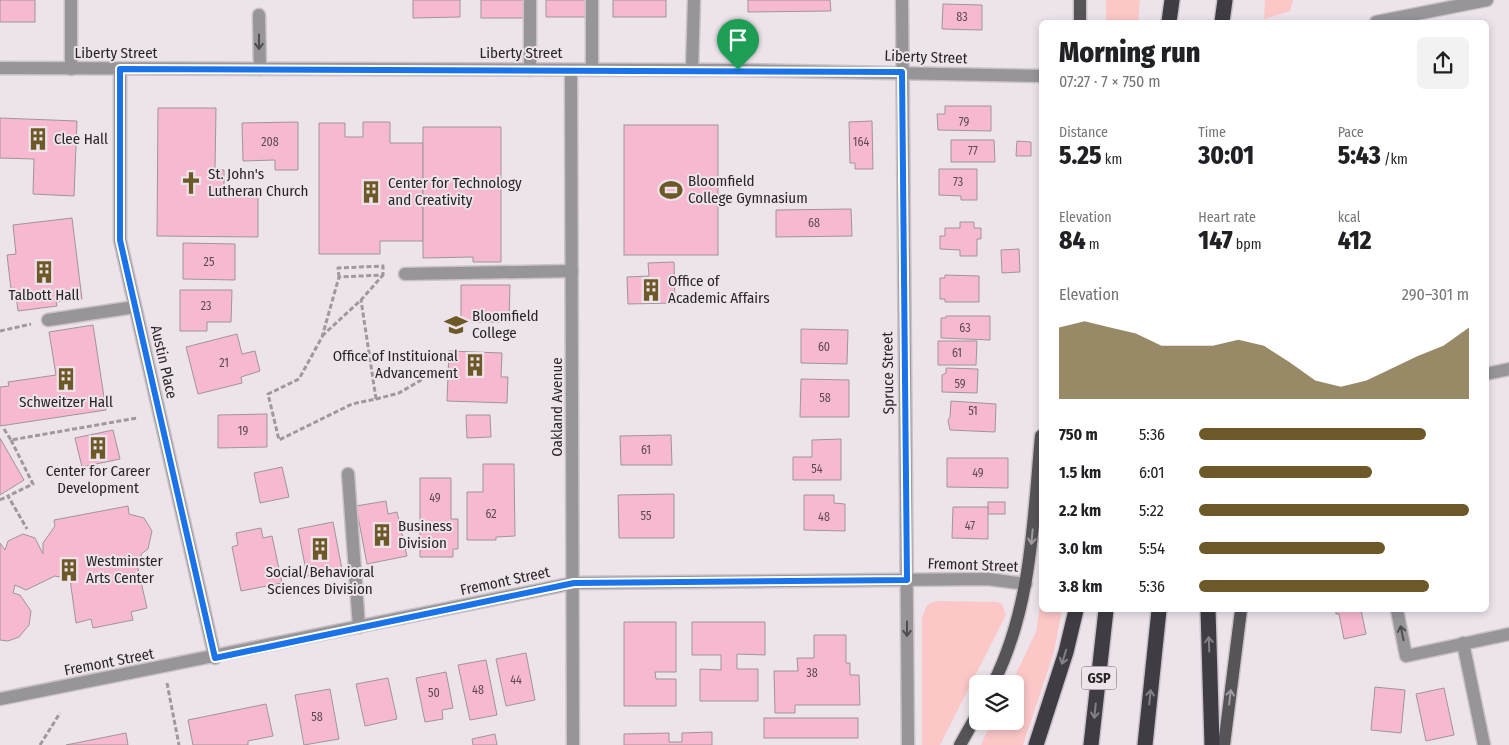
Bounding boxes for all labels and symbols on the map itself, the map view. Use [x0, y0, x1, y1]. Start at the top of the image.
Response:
house number: 83 [956, 10, 968, 24]
pin [717, 19, 759, 70]
one-way arrow [254, 34, 264, 50]
street label: Liberty Street [74, 44, 158, 62]
street label: Liberty Street [479, 44, 563, 62]
street label: Liberty Street [884, 47, 968, 67]
house number: 79 [959, 115, 969, 129]
building icon: Clee Hall [25, 126, 51, 152]
place label: Clee Hall [54, 130, 108, 148]
house number: 208 [261, 135, 279, 149]
house number: 164 [853, 135, 869, 149]
house number: 77 [968, 144, 978, 158]
place label: St. John's Lutheran Church [208, 165, 308, 200]
church icon: St. John's Lutheran Church [178, 170, 204, 196]
place label: Bloomfield College Gymnasium [688, 172, 808, 207]
place label: Center for Technology and Creativity [388, 174, 522, 209]
house number: 73 [953, 175, 963, 189]
sports icon: Bloomfield College Gymnasium [658, 177, 684, 203]
building icon: Center for Technology and Creativity [358, 179, 384, 205]
house number: 68 [808, 216, 820, 230]
house number: 25 [204, 255, 215, 269]
building icon: Talbott Hall [31, 259, 57, 285]
place label: Office of Academic Affairs [668, 272, 770, 307]
building icon: Office of Academic Affairs [638, 277, 664, 303]
place label: Talbott Hall [9, 286, 79, 304]
house number: 23 [201, 299, 211, 313]
place label: Bloomfield College [472, 307, 539, 342]
school or university icon: Bloomfield College [443, 312, 469, 338]
house number: 63 [959, 321, 971, 335]
street label: Austin Place [147, 324, 181, 400]
street label: Spruce Street [878, 332, 898, 414]
house number: 60 [818, 340, 830, 354]
house number: 61 [952, 346, 962, 360]
place label: Office of Instituional Advancement [333, 347, 458, 382]
building icon: Office of Instituional Advancement [462, 352, 488, 378]
house number: 21 [219, 356, 229, 370]
street label: Oakland Avenue [548, 357, 566, 457]
building icon: Schweitzer Hall [53, 366, 79, 392]
house number: 59 [954, 377, 966, 391]
house number: 58 [819, 391, 831, 405]
place label: Schweitzer Hall [19, 393, 113, 411]
house number: 51 [968, 404, 978, 418]
house number: 19 [238, 424, 248, 438]
building icon: Center for Career Development [85, 435, 111, 461]
house number: 61 [641, 443, 651, 457]
place label: Center for Career Development [46, 462, 151, 497]
house number: 54 [811, 462, 823, 476]
house number: 49 [972, 466, 984, 480]
house number: 49 [429, 491, 441, 505]
house number: 62 [485, 507, 497, 521]
house number: 55 [641, 509, 652, 523]
house number: 48 [818, 510, 830, 524]
place label: Business Division [398, 517, 452, 552]
house number: 47 [965, 519, 975, 533]
building icon: Business Division [369, 522, 395, 548]
one-way arrow [1027, 528, 1037, 544]
building icon: Social/Behavioral Sciences Division [307, 536, 333, 562]
place label: Westminster Arts Center [86, 552, 164, 587]
street label: Fremont Street [927, 554, 1019, 576]
building icon: Westminster Arts Center [56, 557, 82, 583]
place label: Social/Behavioral Sciences Division [266, 563, 374, 598]
street label: Fremont Street [459, 563, 551, 599]
one-way arrow [902, 620, 912, 636]
one-way arrow [1396, 625, 1406, 641]
one-way arrow [1204, 636, 1213, 652]
street label: Fremont Street [63, 644, 155, 680]
one-way arrow [1059, 649, 1069, 665]
house number: 38 [806, 666, 818, 680]
road number: GSP [1082, 666, 1116, 690]
house number: 44 [510, 673, 522, 687]
house number: 48 [472, 683, 484, 697]
house number: 50 [428, 686, 440, 700]
one-way arrow [1145, 689, 1155, 705]
one-way arrow [1225, 689, 1235, 705]
one-way arrow [1090, 702, 1100, 718]
house number: 58 [311, 710, 323, 724]

